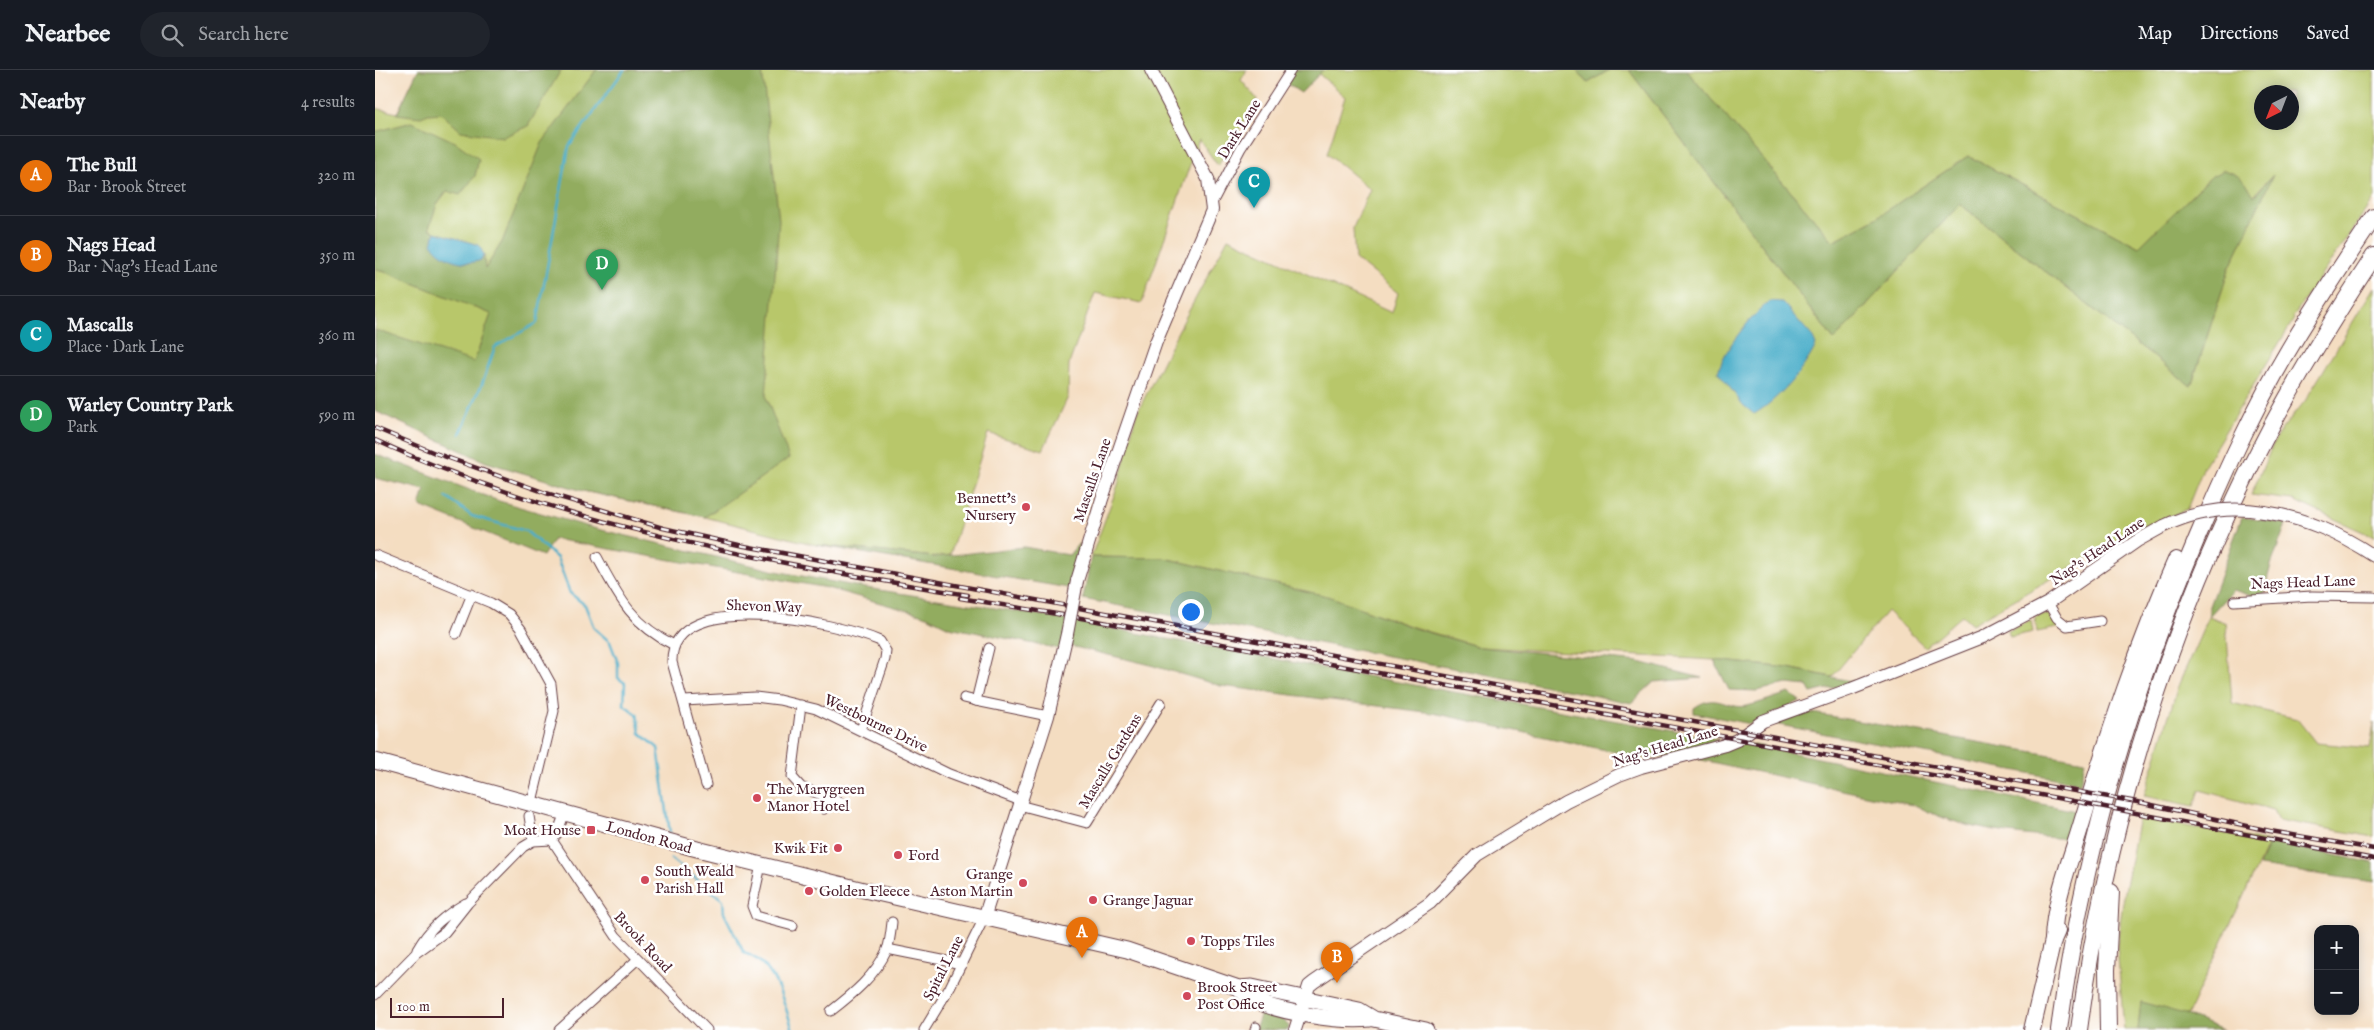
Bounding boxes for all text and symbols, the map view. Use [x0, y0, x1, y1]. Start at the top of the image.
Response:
search box [140, 12, 490, 57]
text: Nearbee [25, 19, 110, 50]
icon: search [158, 21, 186, 49]
text: Search here [198, 23, 289, 47]
text: Map [2138, 23, 2172, 46]
text: Directions [2200, 23, 2278, 46]
text: Saved [2306, 23, 2349, 46]
north arrow [2254, 85, 2299, 130]
text: Nearby [20, 89, 85, 116]
text: 4 results [301, 93, 355, 113]
street label: Dark Lane [1214, 96, 1265, 163]
text: The Bull [67, 154, 137, 178]
text: A [31, 166, 41, 186]
text: 320 m [318, 166, 355, 186]
pin: C [1238, 167, 1270, 208]
text: Bar · Brook Street [67, 178, 186, 198]
text: Nags Head [67, 234, 155, 258]
text: B [31, 246, 41, 266]
text: 350 m [320, 246, 355, 266]
pin: D [586, 249, 618, 290]
text: Bar · Nag's Head Lane [67, 258, 218, 278]
text: Mascalls [67, 314, 133, 338]
text: C [30, 326, 42, 346]
text: 360 m [319, 326, 355, 346]
text: Place · Dark Lane [67, 338, 184, 358]
text: Warley Country Park [67, 394, 233, 418]
text: D [30, 406, 42, 426]
text: 590 m [319, 406, 355, 426]
text: Park [67, 418, 97, 438]
street label: Mascalls Lane [1069, 436, 1116, 525]
place label: Bennett's Nursery [957, 489, 1017, 525]
marker: Bennett's Nursery [1020, 501, 1032, 513]
street label: Nag's Head Lane [2047, 513, 2148, 590]
street label: Nags Head Lane [2250, 571, 2356, 594]
street label: Shevon Way [726, 596, 803, 617]
your location [1178, 599, 1204, 625]
street label: Westbourne Drive [821, 690, 931, 757]
street label: Mascalls Gardens [1075, 710, 1146, 812]
street label: Nag's Head Lane [1610, 721, 1720, 772]
place label: The Marygreen Manor Hotel [767, 780, 865, 816]
marker: The Marygreen Manor Hotel [751, 792, 763, 804]
street label: London Road [604, 817, 695, 858]
place label: Moat House [503, 821, 581, 840]
marker: Moat House [585, 824, 597, 836]
place label: Kwik Fit [774, 839, 828, 858]
marker: Kwik Fit [832, 842, 844, 854]
place label: Ford [908, 846, 940, 865]
marker: Ford [892, 849, 904, 861]
place label: South Weald Parish Hall [655, 862, 735, 898]
place label: Grange Aston Martin [929, 865, 1013, 901]
marker: South Weald Parish Hall [639, 874, 651, 886]
marker: Grange Aston Martin [1017, 877, 1029, 889]
place label: Golden Fleece [819, 882, 910, 901]
marker: Golden Fleece [803, 885, 815, 897]
place label: Grange Jaguar [1103, 891, 1194, 910]
marker: Grange Jaguar [1087, 894, 1099, 906]
street label: Brook Road [610, 908, 676, 978]
pin: A [1066, 917, 1098, 958]
map controls [2314, 925, 2359, 1015]
button: + [2314, 925, 2359, 970]
street label: Spital Lane [919, 932, 968, 1004]
place label: Topps Tiles [1201, 932, 1275, 951]
marker: Topps Tiles [1185, 935, 1197, 947]
pin: B [1321, 942, 1353, 983]
button: − [2314, 970, 2359, 1015]
place label: Brook Street Post Office [1197, 978, 1277, 1014]
marker: Brook Street Post Office [1181, 990, 1193, 1002]
scale bar [390, 995, 504, 1018]
text: 100 m [397, 998, 430, 1016]

